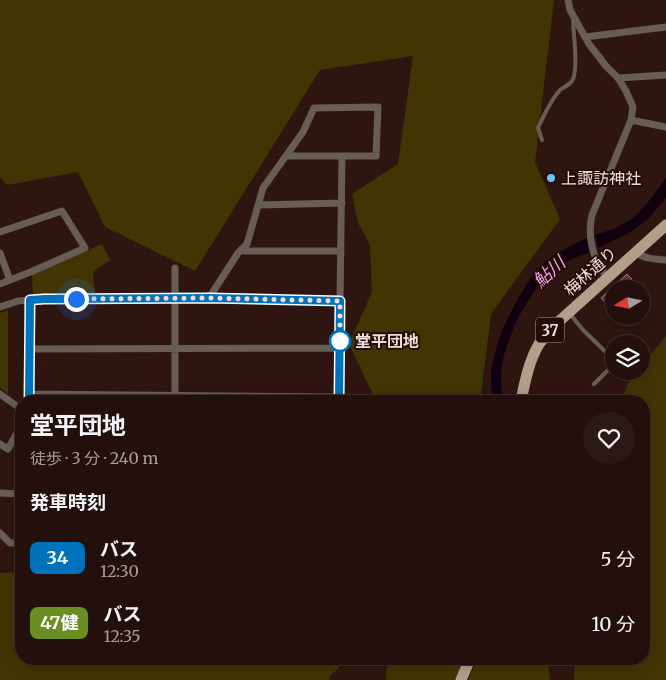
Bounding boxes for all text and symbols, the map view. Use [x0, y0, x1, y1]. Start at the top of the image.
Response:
place label: 上諏訪神社 [561, 168, 641, 188]
marker: 上諏訪神社 [545, 172, 557, 184]
street label: 梅林通り [560, 242, 620, 300]
water label: 鮎川 [528, 250, 572, 293]
north arrow [605, 280, 650, 325]
map controls [605, 280, 650, 380]
your location [64, 287, 89, 312]
road number: 37 [536, 318, 564, 342]
marker: 堂平団地 [329, 330, 351, 352]
place label: 堂平団地 [355, 331, 419, 351]
button: layers [605, 335, 650, 380]
text: 堂平団地 [30, 410, 126, 441]
button: heart [583, 412, 635, 464]
text: 徒歩 · 3 分 · 240 m [30, 448, 158, 468]
text: 発車時刻 [30, 490, 106, 514]
text: バス [100, 537, 138, 561]
text: 34 [47, 546, 68, 569]
text: 5 分 [600, 547, 635, 571]
text: 12:30 [100, 561, 139, 581]
text: バス [103, 602, 141, 626]
text: 47健 [40, 611, 78, 634]
text: 10 分 [591, 612, 635, 636]
text: 12:35 [103, 626, 141, 646]

